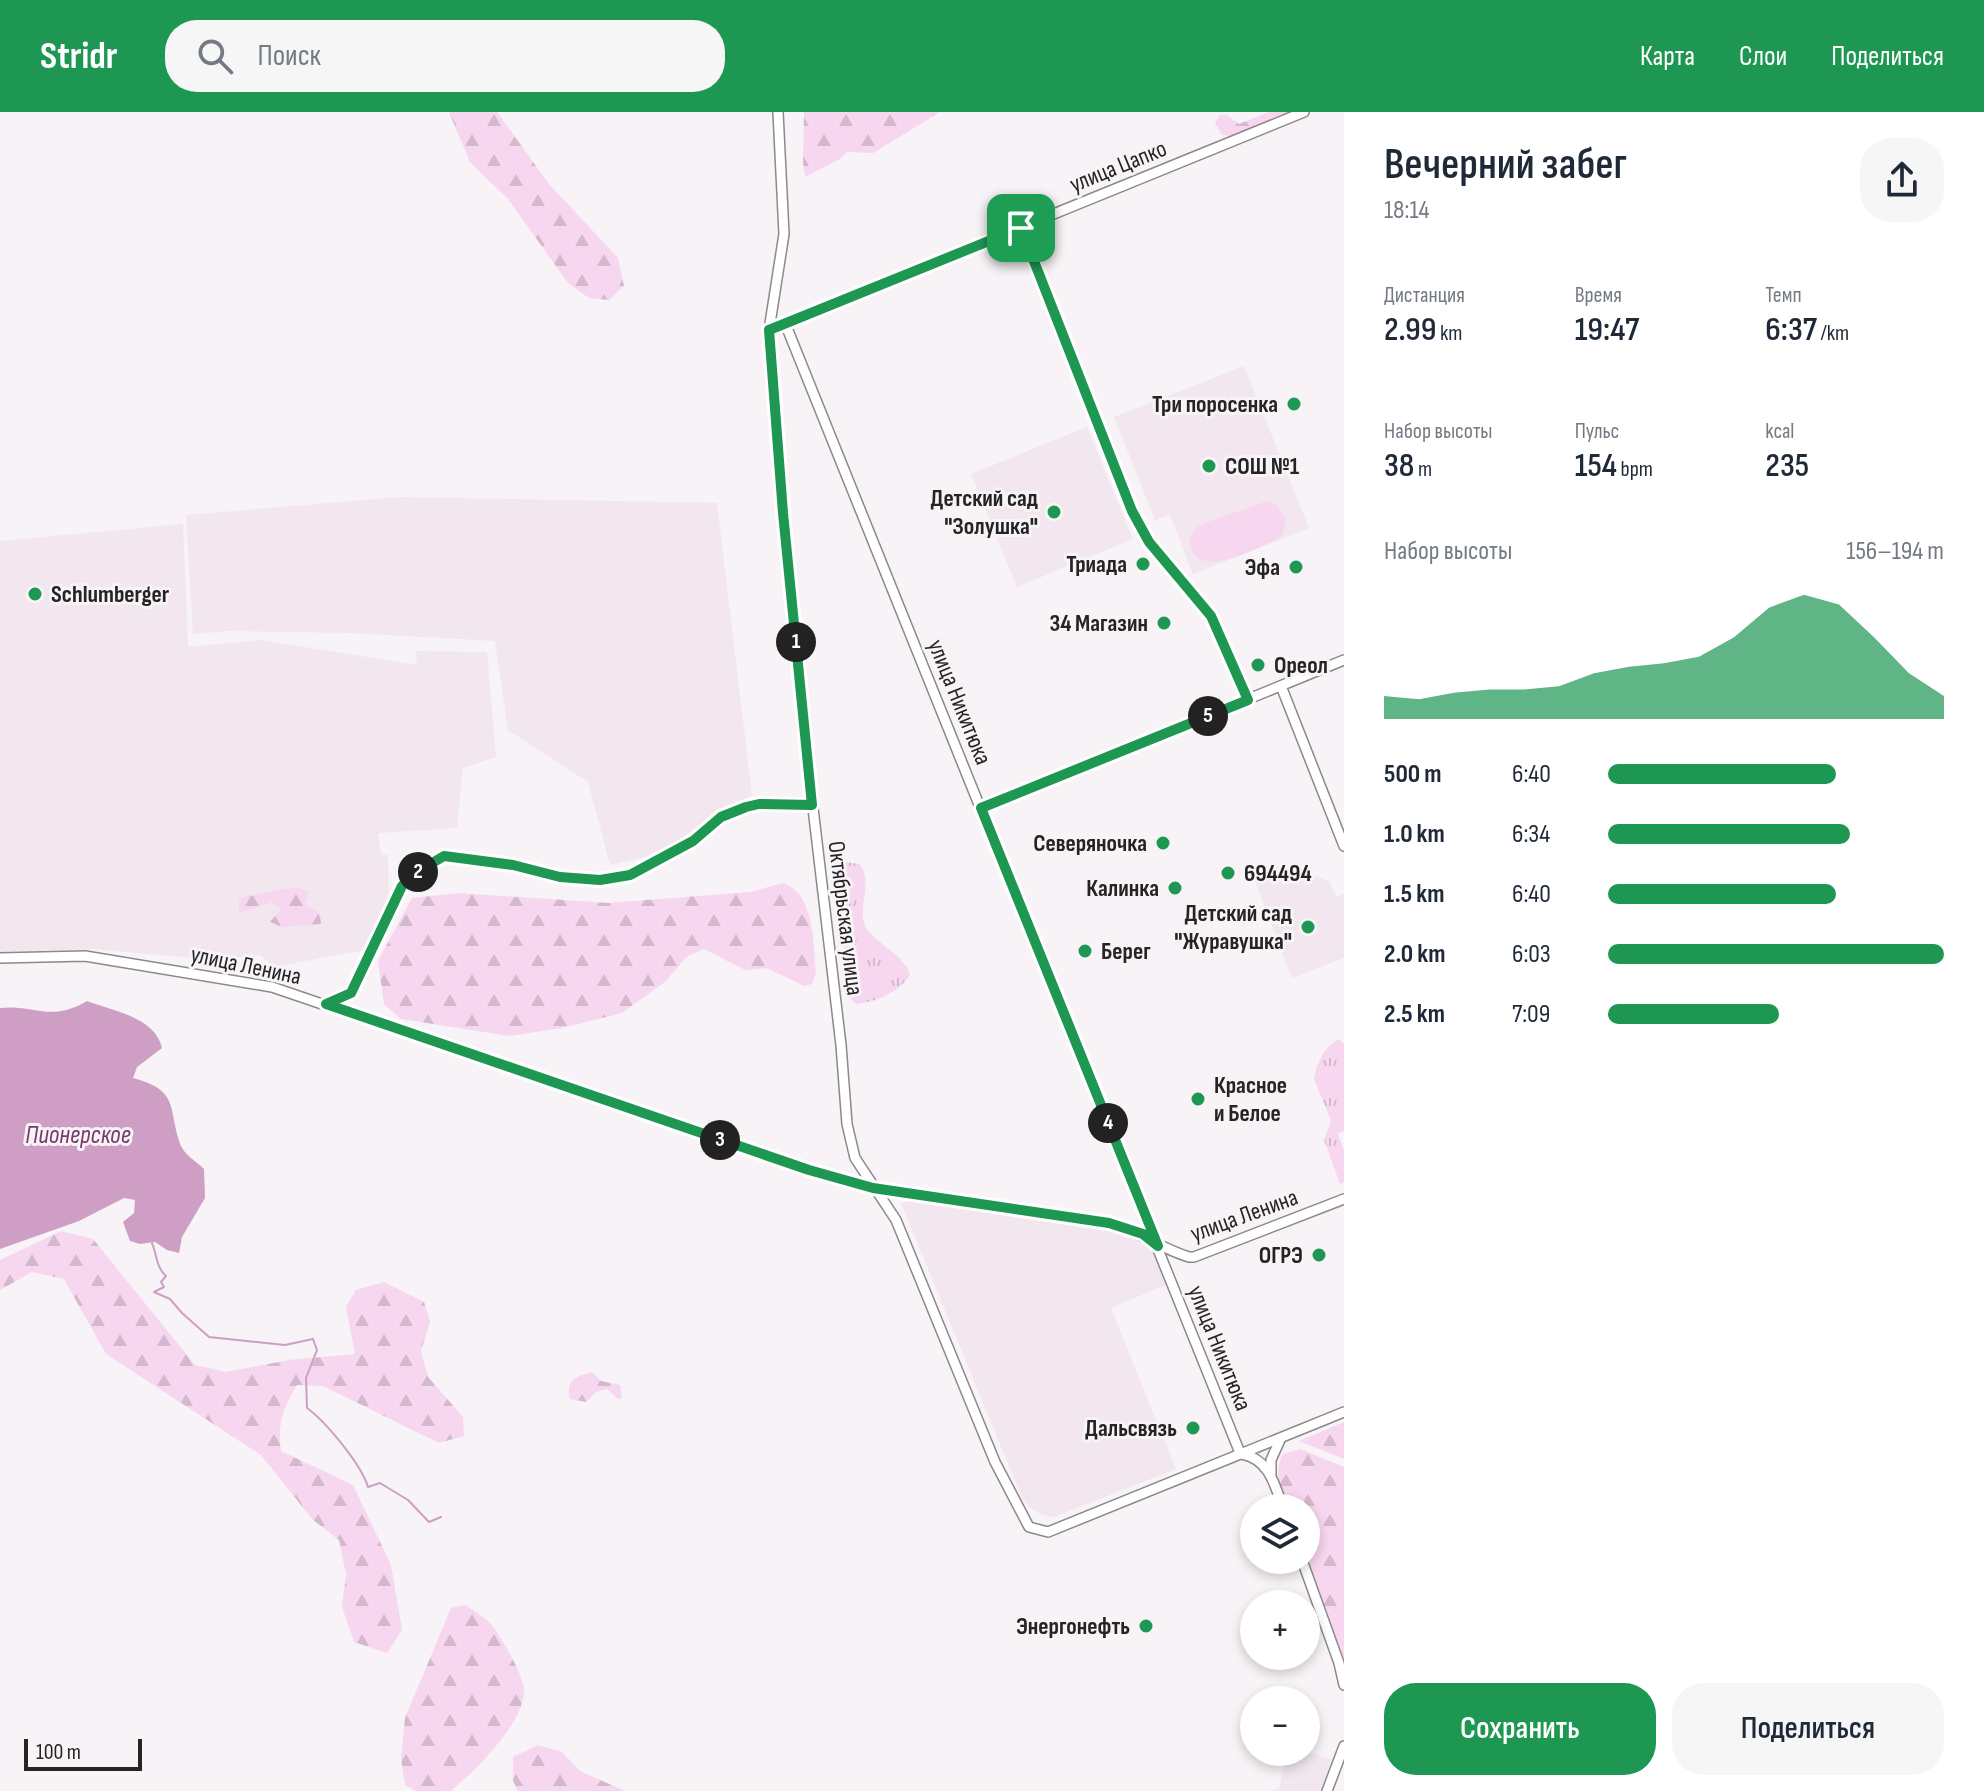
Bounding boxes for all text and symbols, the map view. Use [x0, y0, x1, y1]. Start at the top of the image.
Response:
search box [165, 20, 725, 92]
text: Stridr [40, 34, 117, 79]
icon: search [193, 34, 237, 78]
text: Поиск [257, 38, 321, 74]
text: Карта [1640, 40, 1695, 73]
text: Слои [1739, 40, 1787, 73]
text: Поделиться [1831, 40, 1944, 73]
street label: улица Цапко [1066, 134, 1171, 199]
text: Вечерний забег [1384, 138, 1627, 191]
button: share [1860, 138, 1944, 222]
pin [987, 194, 1055, 262]
text: 18:14 [1384, 195, 1429, 226]
icon: arrive [999, 206, 1043, 250]
text: Дистанция [1384, 282, 1465, 309]
text: Время [1575, 282, 1622, 309]
text: Темп [1765, 282, 1802, 309]
text: 2.99 [1384, 309, 1436, 350]
text: 19:47 [1575, 309, 1639, 350]
text: 6:37 [1765, 309, 1817, 350]
text: km [1436, 320, 1463, 347]
text: /km [1817, 320, 1849, 347]
place label: Три поросенка [1152, 390, 1278, 419]
marker: Три поросенка [1285, 395, 1303, 413]
text: Набор высоты [1384, 418, 1493, 445]
text: Пульс [1575, 418, 1619, 445]
text: kcal [1765, 418, 1794, 445]
text: 38 [1384, 445, 1414, 486]
text: 154 [1575, 445, 1617, 486]
text: 235 [1765, 445, 1809, 486]
place label: СОШ №1 [1225, 452, 1300, 481]
text: m [1414, 456, 1432, 483]
text: bpm [1617, 456, 1653, 483]
marker: СОШ №1 [1200, 457, 1218, 475]
place label: Детский сад "Золушка" [931, 484, 1038, 541]
marker: Детский сад "Золушка" [1045, 503, 1063, 521]
text: Набор высоты [1384, 536, 1512, 567]
text: 156–194 m [1846, 536, 1944, 567]
place label: Триада [1066, 550, 1127, 579]
place label: Эфа [1244, 553, 1280, 582]
marker: Триада [1134, 555, 1152, 573]
marker: Эфа [1287, 558, 1305, 576]
place label: Schlumberger [51, 580, 170, 609]
marker: Schlumberger [26, 585, 44, 603]
place label: 34 Магазин [1049, 609, 1148, 638]
marker: 34 Магазин [1155, 614, 1173, 632]
pin: 1 [776, 622, 816, 662]
text: 1 [792, 628, 800, 655]
street label: улица Никитюка [921, 635, 998, 769]
place label: Ореол [1274, 651, 1328, 680]
marker: Ореол [1249, 656, 1267, 674]
pin: 5 [1188, 696, 1228, 736]
text: 5 [1203, 702, 1213, 729]
text: 500 m [1384, 759, 1441, 790]
text: 6:40 [1512, 759, 1551, 790]
text: 1.0 km [1384, 819, 1445, 850]
text: 6:34 [1512, 819, 1550, 850]
place label: Северяночка [1033, 829, 1147, 858]
marker: Северяночка [1154, 834, 1172, 852]
street label: Октябрьская улица [822, 839, 869, 997]
pin: 2 [398, 852, 438, 892]
text: 2 [413, 858, 423, 885]
place label: 694494 [1244, 859, 1312, 888]
marker: 694494 [1219, 864, 1237, 882]
place label: Калинка [1086, 874, 1159, 903]
marker: Калинка [1166, 879, 1184, 897]
text: 1.5 km [1384, 879, 1444, 910]
text: 6:40 [1512, 879, 1551, 910]
place label: Детский сад "Журавушка" [1174, 899, 1292, 956]
marker: Детский сад "Журавушка" [1299, 918, 1317, 936]
place label: Берег [1101, 937, 1151, 966]
text: 2.0 km [1384, 939, 1445, 970]
text: 6:03 [1512, 939, 1551, 970]
street label: улица Ленина [188, 940, 304, 991]
marker: Берег [1076, 942, 1094, 960]
text: 2.5 km [1384, 999, 1445, 1030]
text: 7:09 [1512, 999, 1550, 1030]
place label: Красное и Белое [1214, 1071, 1287, 1128]
marker: Красное и Белое [1189, 1090, 1207, 1108]
pin: 4 [1088, 1103, 1128, 1143]
text: 4 [1103, 1109, 1113, 1136]
water label: Пионерское [25, 1120, 131, 1151]
pin: 3 [700, 1120, 740, 1160]
text: 3 [715, 1126, 725, 1153]
street label: улица Ленина [1187, 1183, 1302, 1248]
place label: ОГРЭ [1259, 1241, 1303, 1270]
marker: ОГРЭ [1310, 1246, 1328, 1264]
street label: улица Никитюка [1181, 1281, 1258, 1415]
place label: Дальсвязь [1085, 1414, 1177, 1443]
marker: Дальсвязь [1184, 1419, 1202, 1437]
map controls [1240, 1494, 1320, 1766]
button: layers [1240, 1494, 1320, 1574]
button: + [1240, 1590, 1320, 1670]
place label: Энергонефть [1016, 1612, 1130, 1641]
marker: Энергонефть [1137, 1617, 1155, 1635]
button: Сохранить [1384, 1683, 1656, 1775]
button: Поделиться [1672, 1683, 1944, 1775]
button: − [1240, 1686, 1320, 1766]
scale bar [24, 1735, 142, 1771]
text: 100 m [36, 1739, 81, 1766]

